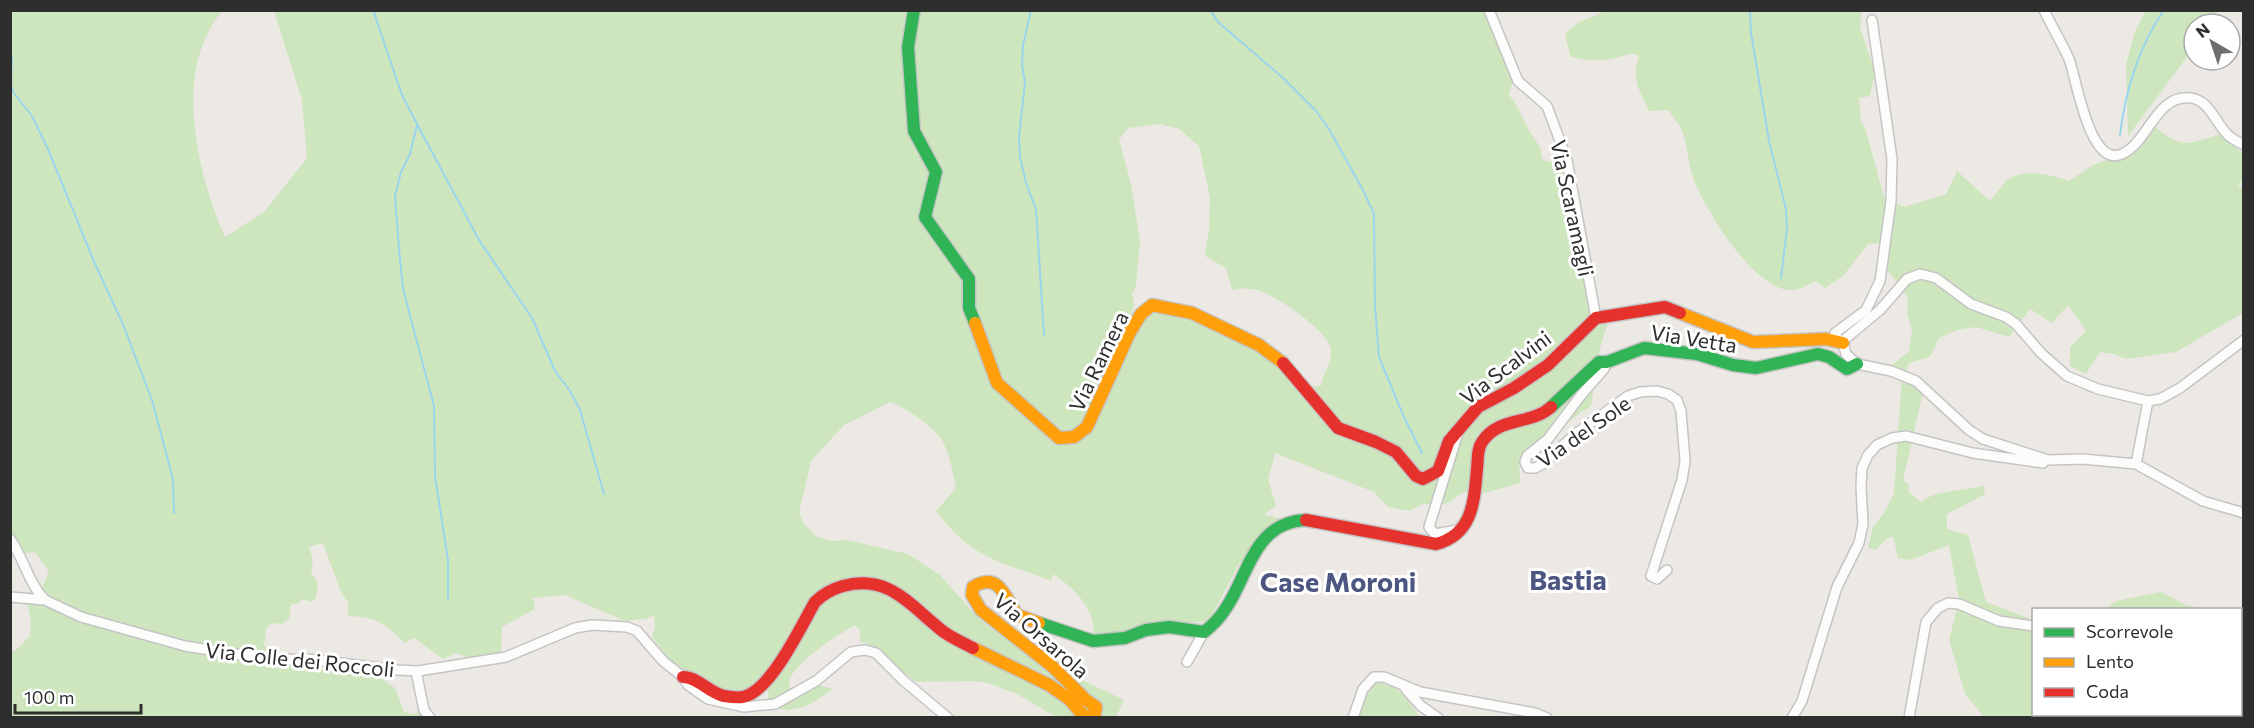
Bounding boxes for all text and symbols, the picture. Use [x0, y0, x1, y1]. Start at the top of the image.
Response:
north arrow [2182, 12, 2242, 72]
text: N [2192, 19, 2213, 41]
street label: Via Scaramagli [1546, 137, 1600, 279]
street label: Via Ramera [1063, 307, 1133, 415]
street label: Via Vetta [1649, 319, 1739, 357]
street label: Via Scalvini [1455, 325, 1555, 409]
street label: Via del Sole [1531, 390, 1635, 472]
district label: Bastia [1529, 563, 1607, 596]
district label: Case Moroni [1260, 565, 1416, 598]
street label: Via Orsarola [989, 587, 1095, 683]
legend [2032, 608, 2242, 716]
text: Scorrevole [2086, 620, 2173, 642]
street label: Via Colle dei Roccoli [204, 637, 396, 681]
text: Lento [2086, 650, 2134, 672]
scale bar [15, 677, 141, 715]
text: Coda [2086, 680, 2129, 702]
text: 100 m [24, 686, 74, 708]

